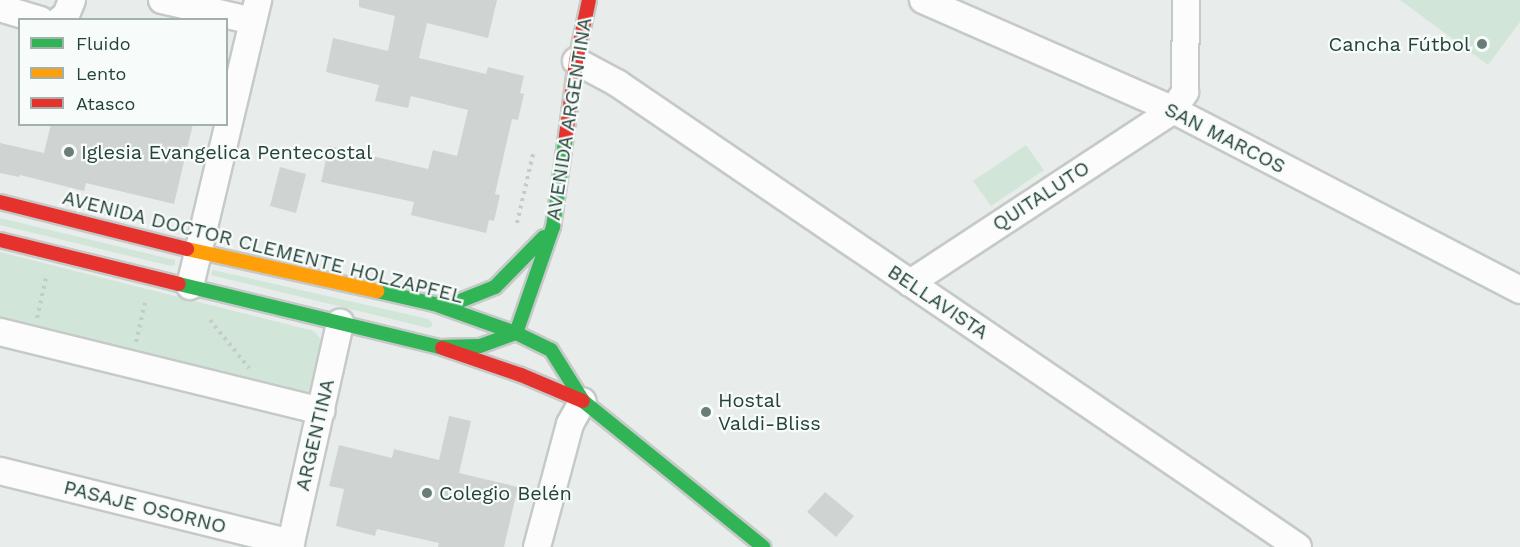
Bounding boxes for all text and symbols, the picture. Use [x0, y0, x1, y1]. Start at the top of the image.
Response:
street label: AVENIDA ARGENTINA [541, 15, 597, 223]
legend [18, 18, 228, 126]
place label: Cancha Fútbol [1328, 32, 1470, 56]
text: Fluido [76, 33, 130, 54]
marker: Cancha Fútbol [1475, 37, 1489, 51]
text: Lento [76, 63, 126, 84]
text: Atasco [76, 93, 135, 114]
street label: SAN MARCOS [1161, 97, 1289, 179]
place label: Iglesia Evangelica Pentecostal [81, 140, 373, 164]
marker: Iglesia Evangelica Pentecostal [62, 145, 76, 159]
street label: QUITALUTO [988, 156, 1094, 236]
street label: AVENIDA DOCTOR CLEMENTE HOLZAPFEL [60, 185, 466, 309]
street label: BELLAVISTA [883, 260, 993, 344]
street label: ARGENTINA [290, 377, 340, 493]
place label: Hostal Valdi-Bliss [718, 388, 821, 435]
marker: Hostal Valdi-Bliss [699, 405, 713, 419]
street label: PASAJE OSORNO [61, 475, 229, 539]
place label: Colegio Belén [439, 481, 572, 505]
marker: Colegio Belén [420, 486, 434, 500]

